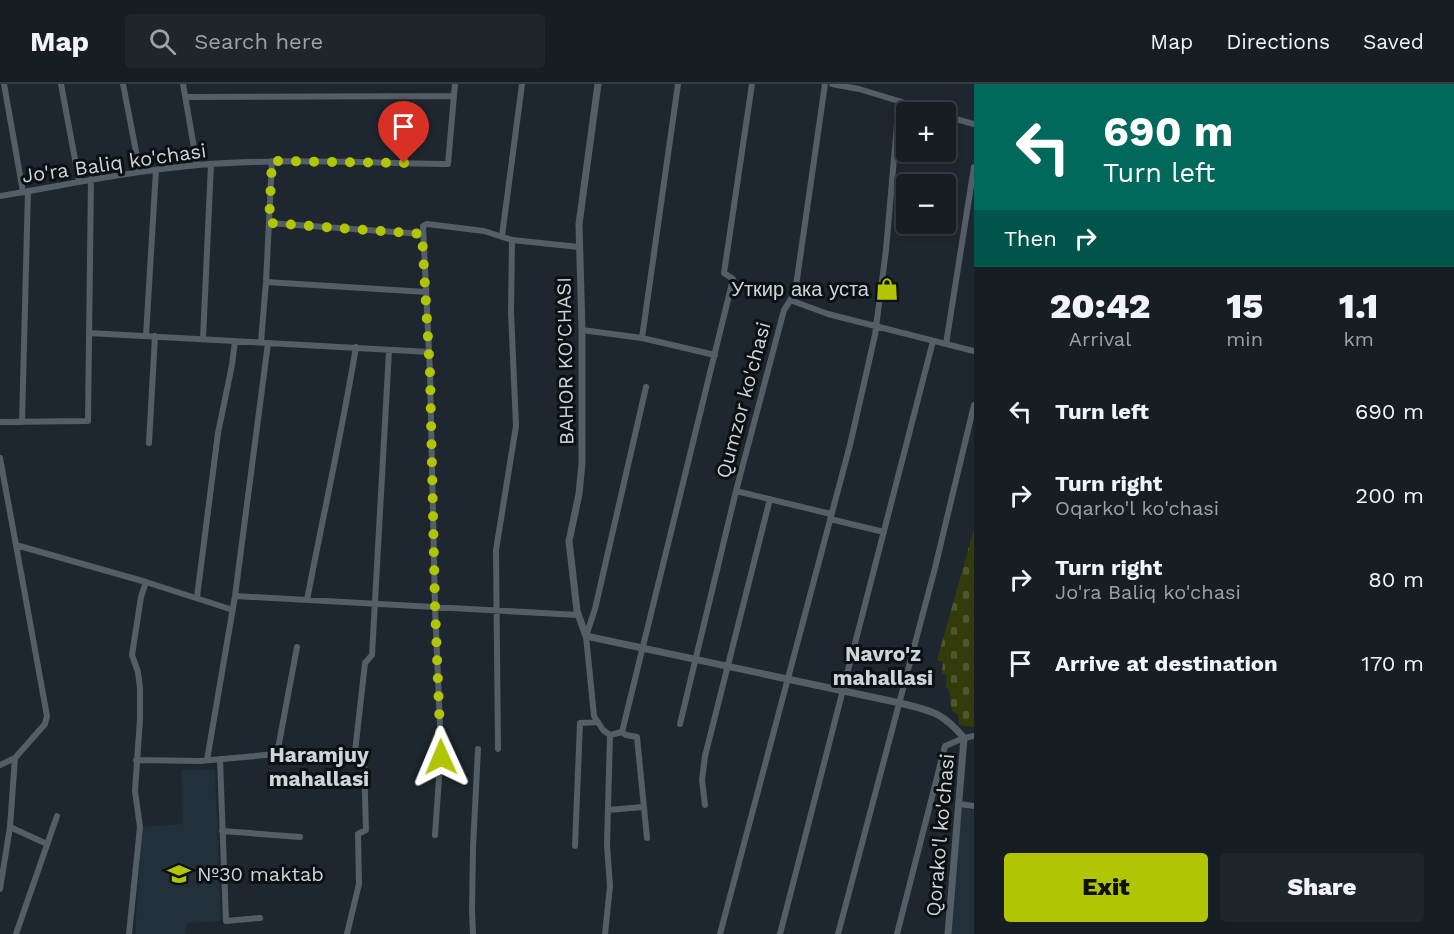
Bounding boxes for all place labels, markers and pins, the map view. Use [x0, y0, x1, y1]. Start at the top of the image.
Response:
pin [378, 101, 429, 163]
shop icon: Уткир ака уста [874, 276, 900, 302]
place label: Уткир ака уста [731, 277, 870, 301]
school or university icon: №30 maktab [166, 861, 192, 887]
place label: №30 maktab [197, 862, 324, 886]

